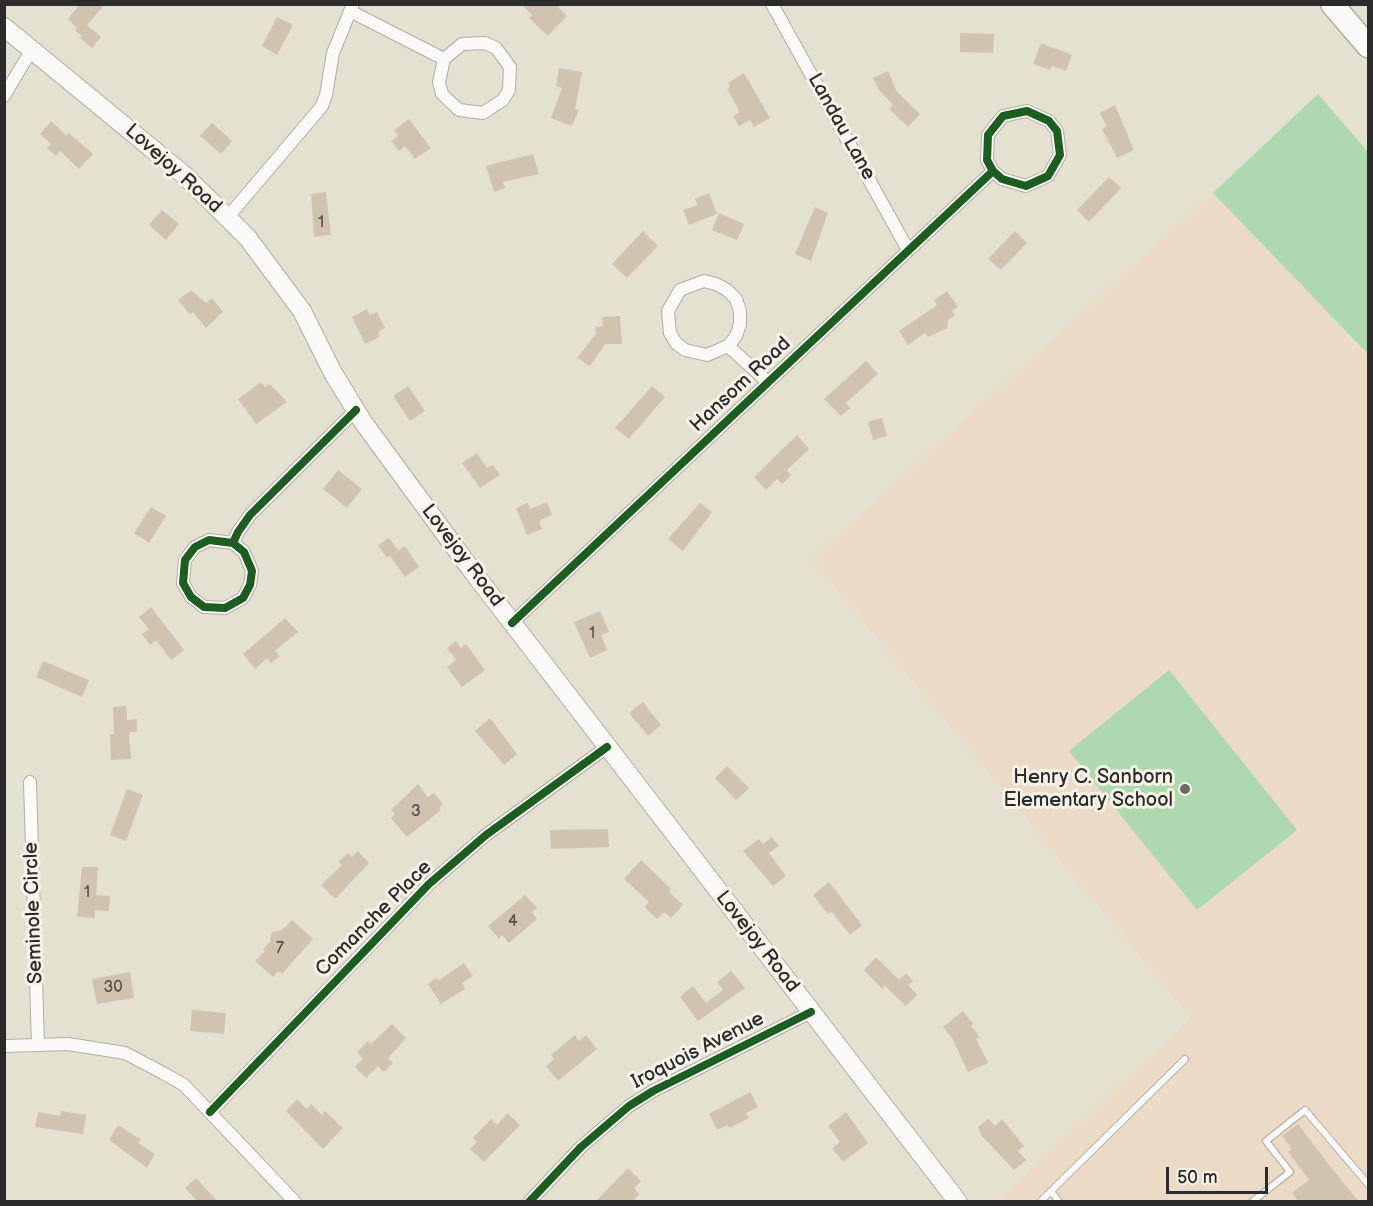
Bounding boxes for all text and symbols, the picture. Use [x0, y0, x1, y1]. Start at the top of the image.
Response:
street label: Landau Lane [802, 70, 880, 184]
street label: Lovejoy Road [120, 119, 226, 219]
house number: 1 [318, 213, 324, 233]
street label: Hansom Road [686, 332, 796, 438]
street label: Lovejoy Road [416, 500, 508, 612]
house number: 1 [589, 624, 595, 644]
place label: Henry C. Sanborn Elementary School [1003, 766, 1173, 813]
marker: Henry C. Sanborn Elementary School [1178, 782, 1192, 796]
house number: 3 [411, 802, 421, 822]
street label: Seminole Circle [20, 842, 48, 984]
street label: Comanche Place [311, 856, 437, 982]
house number: 1 [84, 883, 90, 903]
street label: Lovejoy Road [710, 887, 804, 997]
house number: 4 [508, 912, 518, 932]
house number: 7 [276, 939, 284, 959]
house number: 30 [103, 978, 123, 998]
street label: Iroquois Avenue [628, 1007, 768, 1095]
scale bar [1169, 1155, 1271, 1193]
text: 50 m [1177, 1167, 1218, 1188]

